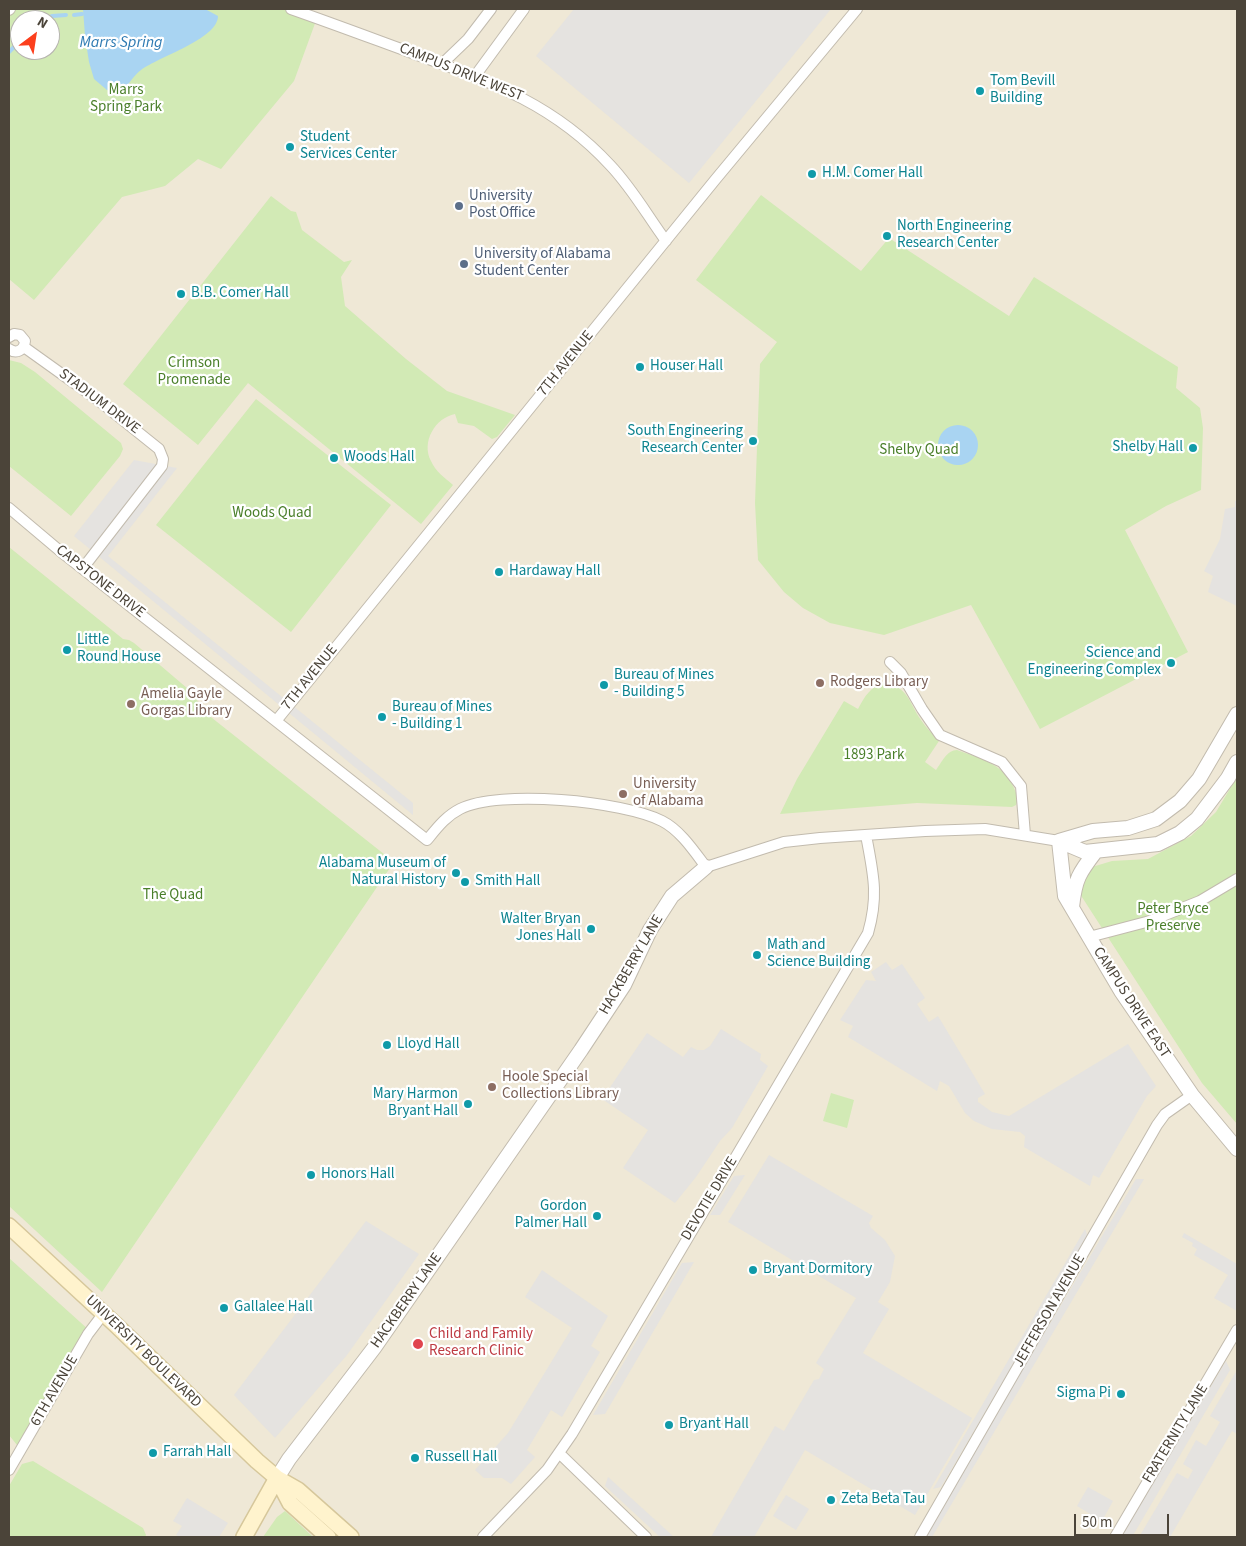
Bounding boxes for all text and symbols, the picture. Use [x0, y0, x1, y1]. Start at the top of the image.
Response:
north arrow [10, 10, 60, 60]
text: N [33, 12, 51, 34]
water label: Marrs Spring [79, 33, 163, 53]
street label: CAMPUS DRIVE WEST [396, 40, 526, 106]
place label: Tom Bevill Building [990, 73, 1055, 108]
park label: Marrs Spring Park [90, 82, 162, 117]
marker: Tom Bevill Building [974, 85, 986, 97]
place label: Student Services Center [300, 129, 397, 164]
marker: Student Services Center [284, 141, 296, 153]
place label: H.M. Comer Hall [822, 165, 923, 183]
marker: H.M. Comer Hall [806, 168, 818, 180]
place label: University Post Office [469, 188, 536, 223]
marker: University Post Office [453, 200, 465, 212]
place label: North Engineering Research Center [897, 218, 1011, 253]
marker: North Engineering Research Center [881, 230, 893, 242]
place label: University of Alabama Student Center [474, 246, 611, 281]
marker: University of Alabama Student Center [458, 258, 470, 270]
place label: B.B. Comer Hall [191, 285, 289, 303]
marker: B.B. Comer Hall [175, 288, 187, 300]
street label: 7TH AVENUE [534, 328, 598, 400]
park label: Crimson Promenade [157, 355, 231, 390]
place label: Houser Hall [650, 358, 723, 376]
marker: Houser Hall [634, 361, 646, 373]
street label: STADIUM DRIVE [55, 366, 143, 438]
place label: South Engineering Research Center [627, 423, 743, 458]
marker: South Engineering Research Center [747, 435, 759, 447]
place label: Shelby Hall [1112, 439, 1183, 457]
park label: Shelby Quad [879, 442, 959, 460]
marker: Shelby Hall [1187, 442, 1199, 454]
place label: Woods Hall [344, 449, 415, 467]
marker: Woods Hall [328, 452, 340, 464]
park label: Woods Quad [232, 505, 312, 523]
street label: CAPSTONE DRIVE [52, 542, 148, 622]
place label: Hardaway Hall [509, 563, 600, 581]
marker: Hardaway Hall [493, 566, 505, 578]
place label: Little Round House [77, 632, 161, 667]
street label: 7TH AVENUE [278, 642, 342, 714]
marker: Little Round House [61, 644, 73, 656]
place label: Science and Engineering Complex [1028, 645, 1161, 680]
marker: Science and Engineering Complex [1165, 657, 1177, 669]
place label: Bureau of Mines - Building 5 [614, 667, 714, 702]
place label: Rodgers Library [830, 674, 928, 692]
marker: Rodgers Library [814, 677, 826, 689]
marker: Bureau of Mines - Building 5 [598, 679, 610, 691]
place label: Amelia Gayle Gorgas Library [141, 686, 232, 721]
marker: Amelia Gayle Gorgas Library [125, 698, 137, 710]
place label: Bureau of Mines - Building 1 [392, 699, 492, 734]
marker: Bureau of Mines - Building 1 [376, 711, 388, 723]
park label: 1893 Park [844, 747, 904, 765]
place label: University of Alabama [633, 776, 704, 811]
marker: University of Alabama [617, 788, 629, 800]
place label: Alabama Museum of Natural History [319, 855, 446, 890]
marker: Alabama Museum of Natural History [450, 867, 462, 879]
place label: Smith Hall [475, 873, 540, 891]
marker: Smith Hall [459, 876, 471, 888]
park label: The Quad [143, 887, 203, 905]
park label: Peter Bryce Preserve [1137, 901, 1209, 936]
place label: Walter Bryan Jones Hall [501, 911, 581, 946]
street label: HACKBERRY LANE [596, 912, 668, 1018]
marker: Walter Bryan Jones Hall [585, 923, 597, 935]
place label: Math and Science Building [767, 937, 870, 972]
street label: CAMPUS DRIVE EAST [1088, 944, 1174, 1062]
marker: Math and Science Building [751, 949, 763, 961]
place label: Lloyd Hall [397, 1036, 459, 1054]
marker: Lloyd Hall [381, 1039, 393, 1051]
place label: Hoole Special Collections Library [502, 1069, 619, 1104]
marker: Hoole Special Collections Library [486, 1081, 498, 1093]
place label: Mary Harmon Bryant Hall [373, 1086, 458, 1121]
marker: Mary Harmon Bryant Hall [462, 1098, 474, 1110]
street label: DEVOTIE DRIVE [678, 1154, 742, 1244]
place label: Honors Hall [321, 1166, 395, 1184]
marker: Honors Hall [305, 1169, 317, 1181]
place label: Gordon Palmer Hall [515, 1198, 587, 1233]
marker: Gordon Palmer Hall [591, 1210, 603, 1222]
street label: HACKBERRY LANE [367, 1250, 447, 1352]
street label: JEFFERSON AVENUE [1010, 1251, 1090, 1371]
place label: Bryant Dormitory [763, 1261, 872, 1279]
marker: Bryant Dormitory [747, 1264, 759, 1276]
street label: UNIVERSITY BOULEVARD [81, 1292, 205, 1412]
place label: Gallalee Hall [234, 1299, 313, 1317]
marker: Gallalee Hall [218, 1302, 230, 1314]
place label: Child and Family Research Clinic [429, 1326, 533, 1361]
marker: Child and Family Research Clinic [411, 1337, 425, 1351]
street label: 6TH AVENUE [27, 1352, 83, 1430]
street label: FRATERNITY LANE [1139, 1381, 1213, 1487]
place label: Sigma Pi [1057, 1385, 1111, 1403]
marker: Sigma Pi [1115, 1388, 1127, 1400]
place label: Bryant Hall [679, 1416, 749, 1434]
marker: Bryant Hall [663, 1419, 675, 1431]
place label: Farrah Hall [163, 1444, 231, 1462]
marker: Farrah Hall [147, 1447, 159, 1459]
place label: Russell Hall [425, 1449, 497, 1467]
marker: Russell Hall [409, 1452, 421, 1464]
place label: Zeta Beta Tau [841, 1491, 925, 1509]
marker: Zeta Beta Tau [825, 1494, 837, 1506]
scale bar [1076, 1504, 1171, 1536]
text: 50 m [1082, 1512, 1112, 1533]

